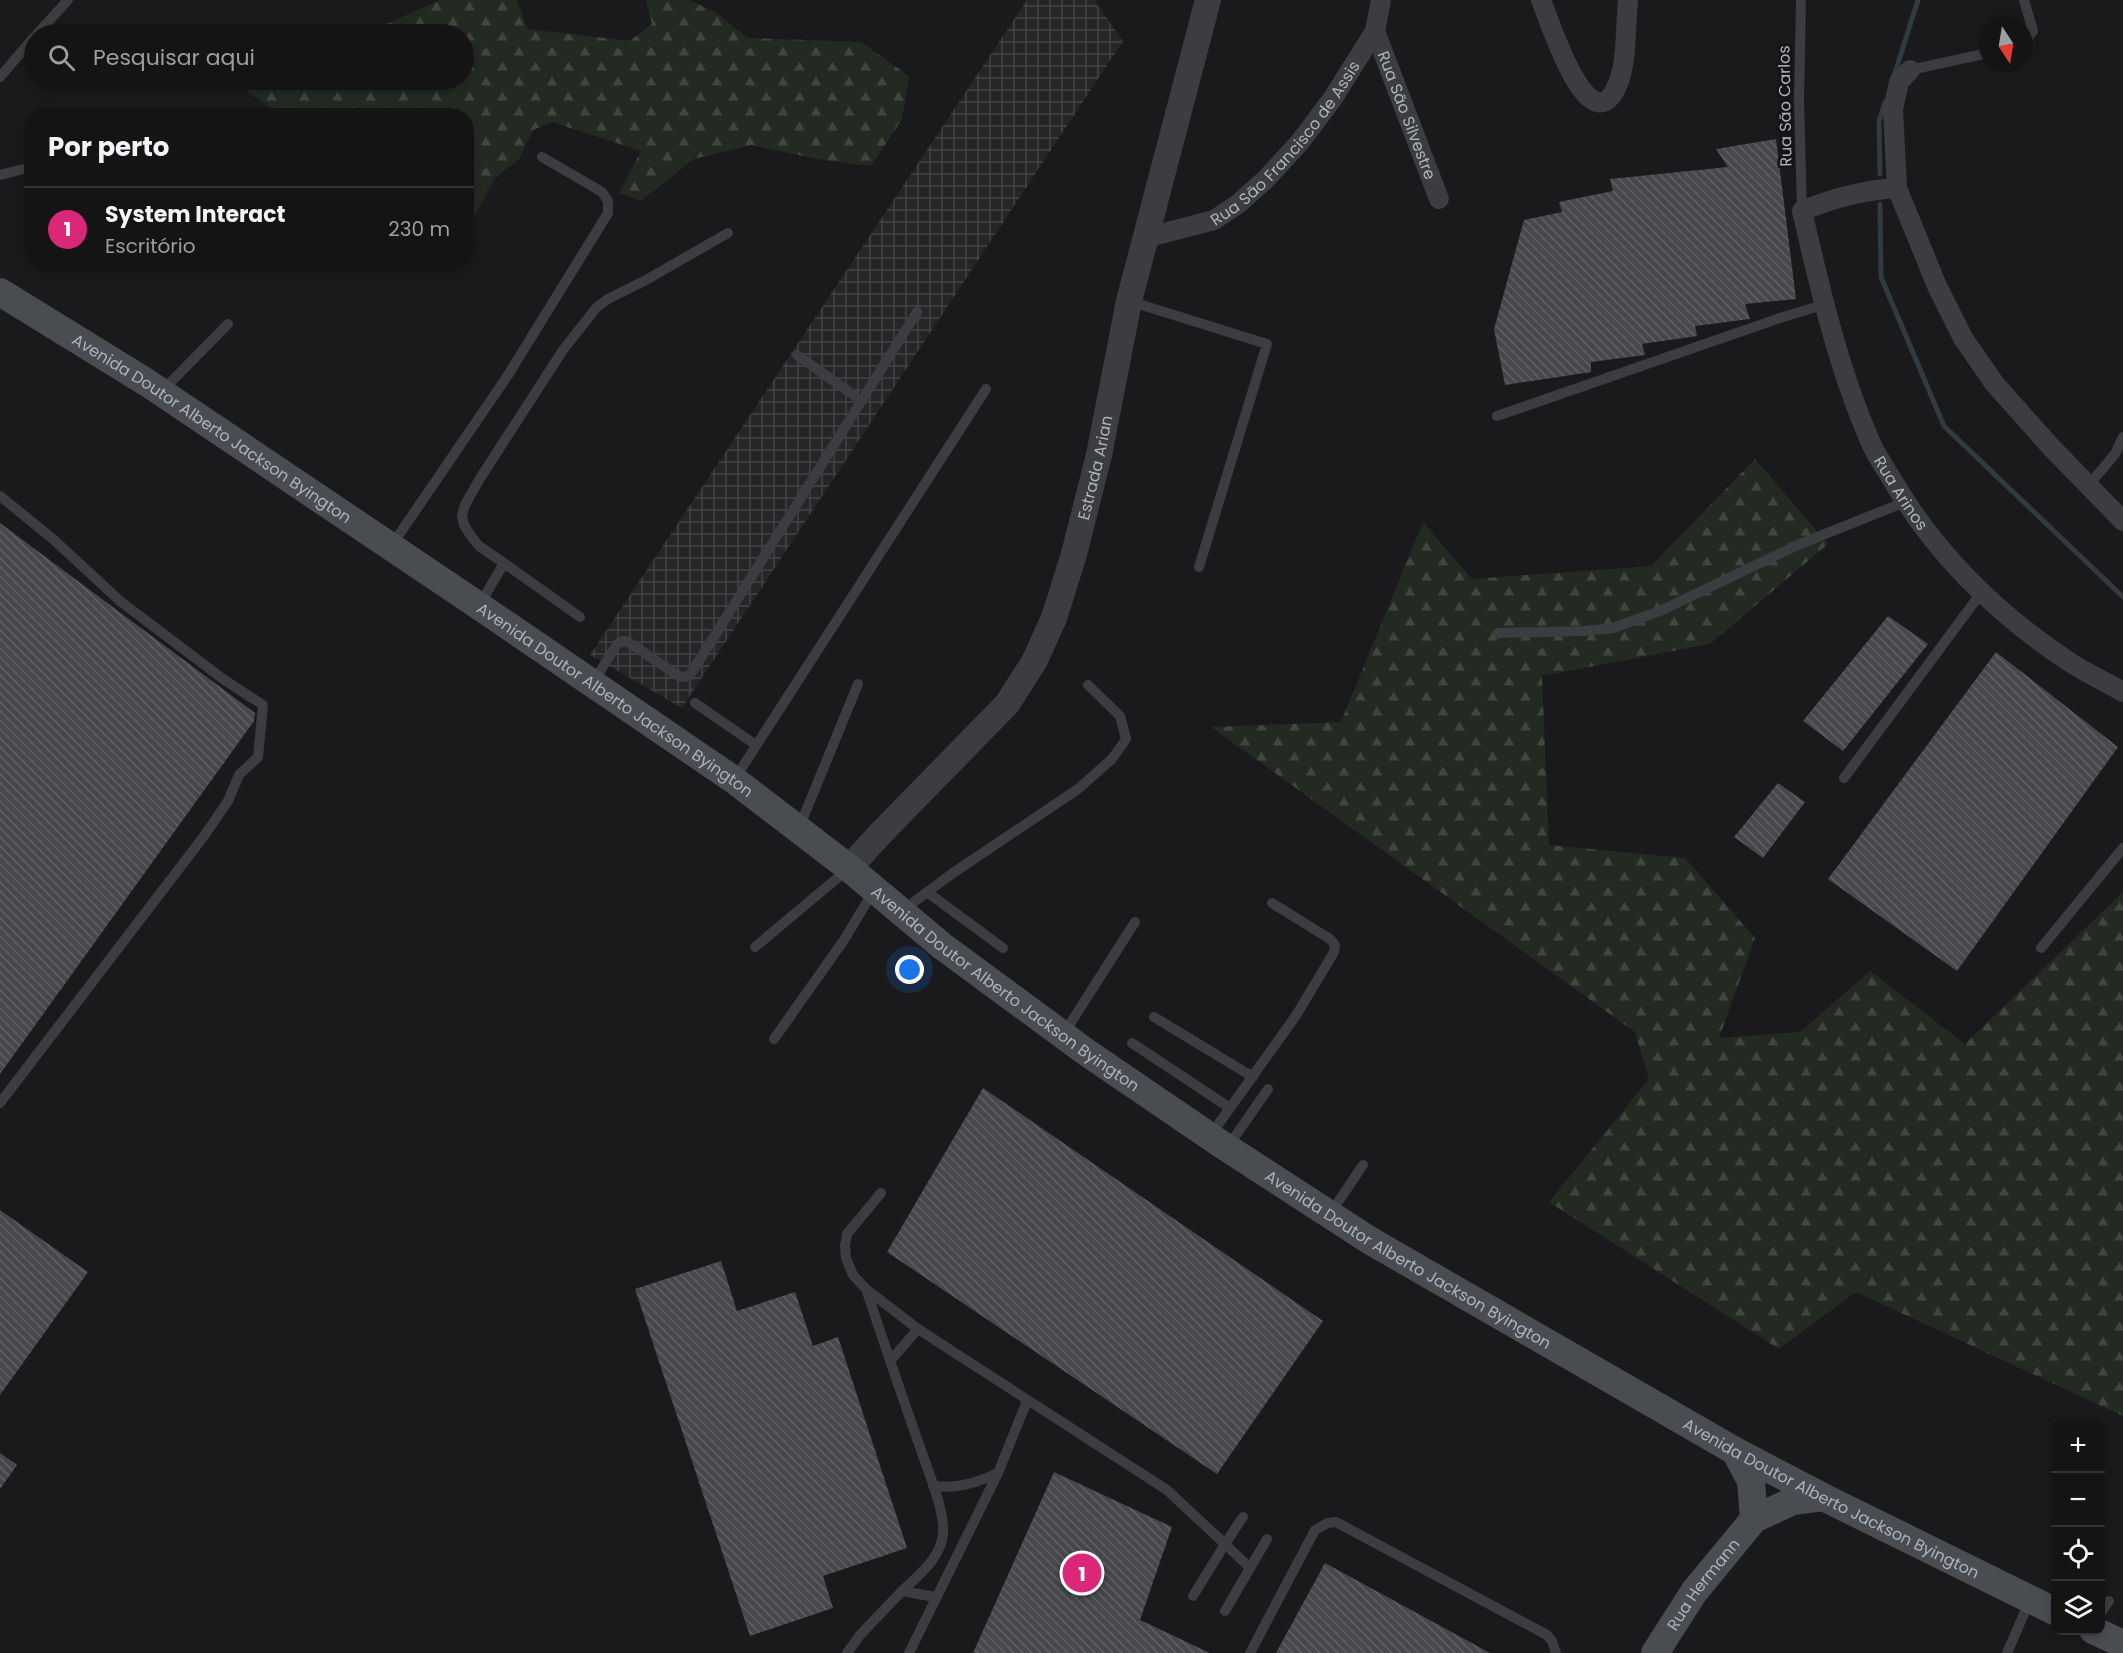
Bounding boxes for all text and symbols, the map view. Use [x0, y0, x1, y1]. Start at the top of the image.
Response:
north arrow [1979, 18, 2033, 72]
search box [24, 24, 474, 90]
icon: search [45, 41, 78, 74]
text: Pesquisar aqui [93, 42, 255, 73]
street label: Rua São Carlos [1772, 45, 1798, 167]
street label: Rua São Silvestre [1372, 47, 1442, 183]
street label: Rua São Francisco de Assis [1206, 56, 1365, 231]
text: Por perto [48, 129, 169, 165]
text: System Interact [105, 199, 286, 230]
text: 1 [64, 215, 71, 243]
text: 230 m [388, 215, 450, 243]
text: Escritório [105, 232, 195, 260]
street label: Avenida Doutor Alberto Jackson Byington [68, 328, 356, 529]
street label: Estrada Arian [1072, 413, 1118, 522]
street label: Rua Arinos [1868, 451, 1934, 535]
street label: Avenida Doutor Alberto Jackson Byington [472, 596, 758, 802]
street label: Avenida Doutor Alberto Jackson Byington [866, 880, 1144, 1097]
your location [895, 955, 924, 984]
street label: Avenida Doutor Alberto Jackson Byington [1261, 1164, 1556, 1354]
street label: Avenida Doutor Alberto Jackson Byington [1679, 1412, 1983, 1584]
map controls [2051, 1419, 2105, 1635]
button: + [2051, 1419, 2105, 1473]
button: − [2051, 1473, 2105, 1527]
button: locate [2051, 1527, 2105, 1581]
street label: Rua Hermann [1661, 1533, 1745, 1635]
pin: 1 [1062, 1550, 1102, 1596]
button: layers [2051, 1581, 2105, 1635]

